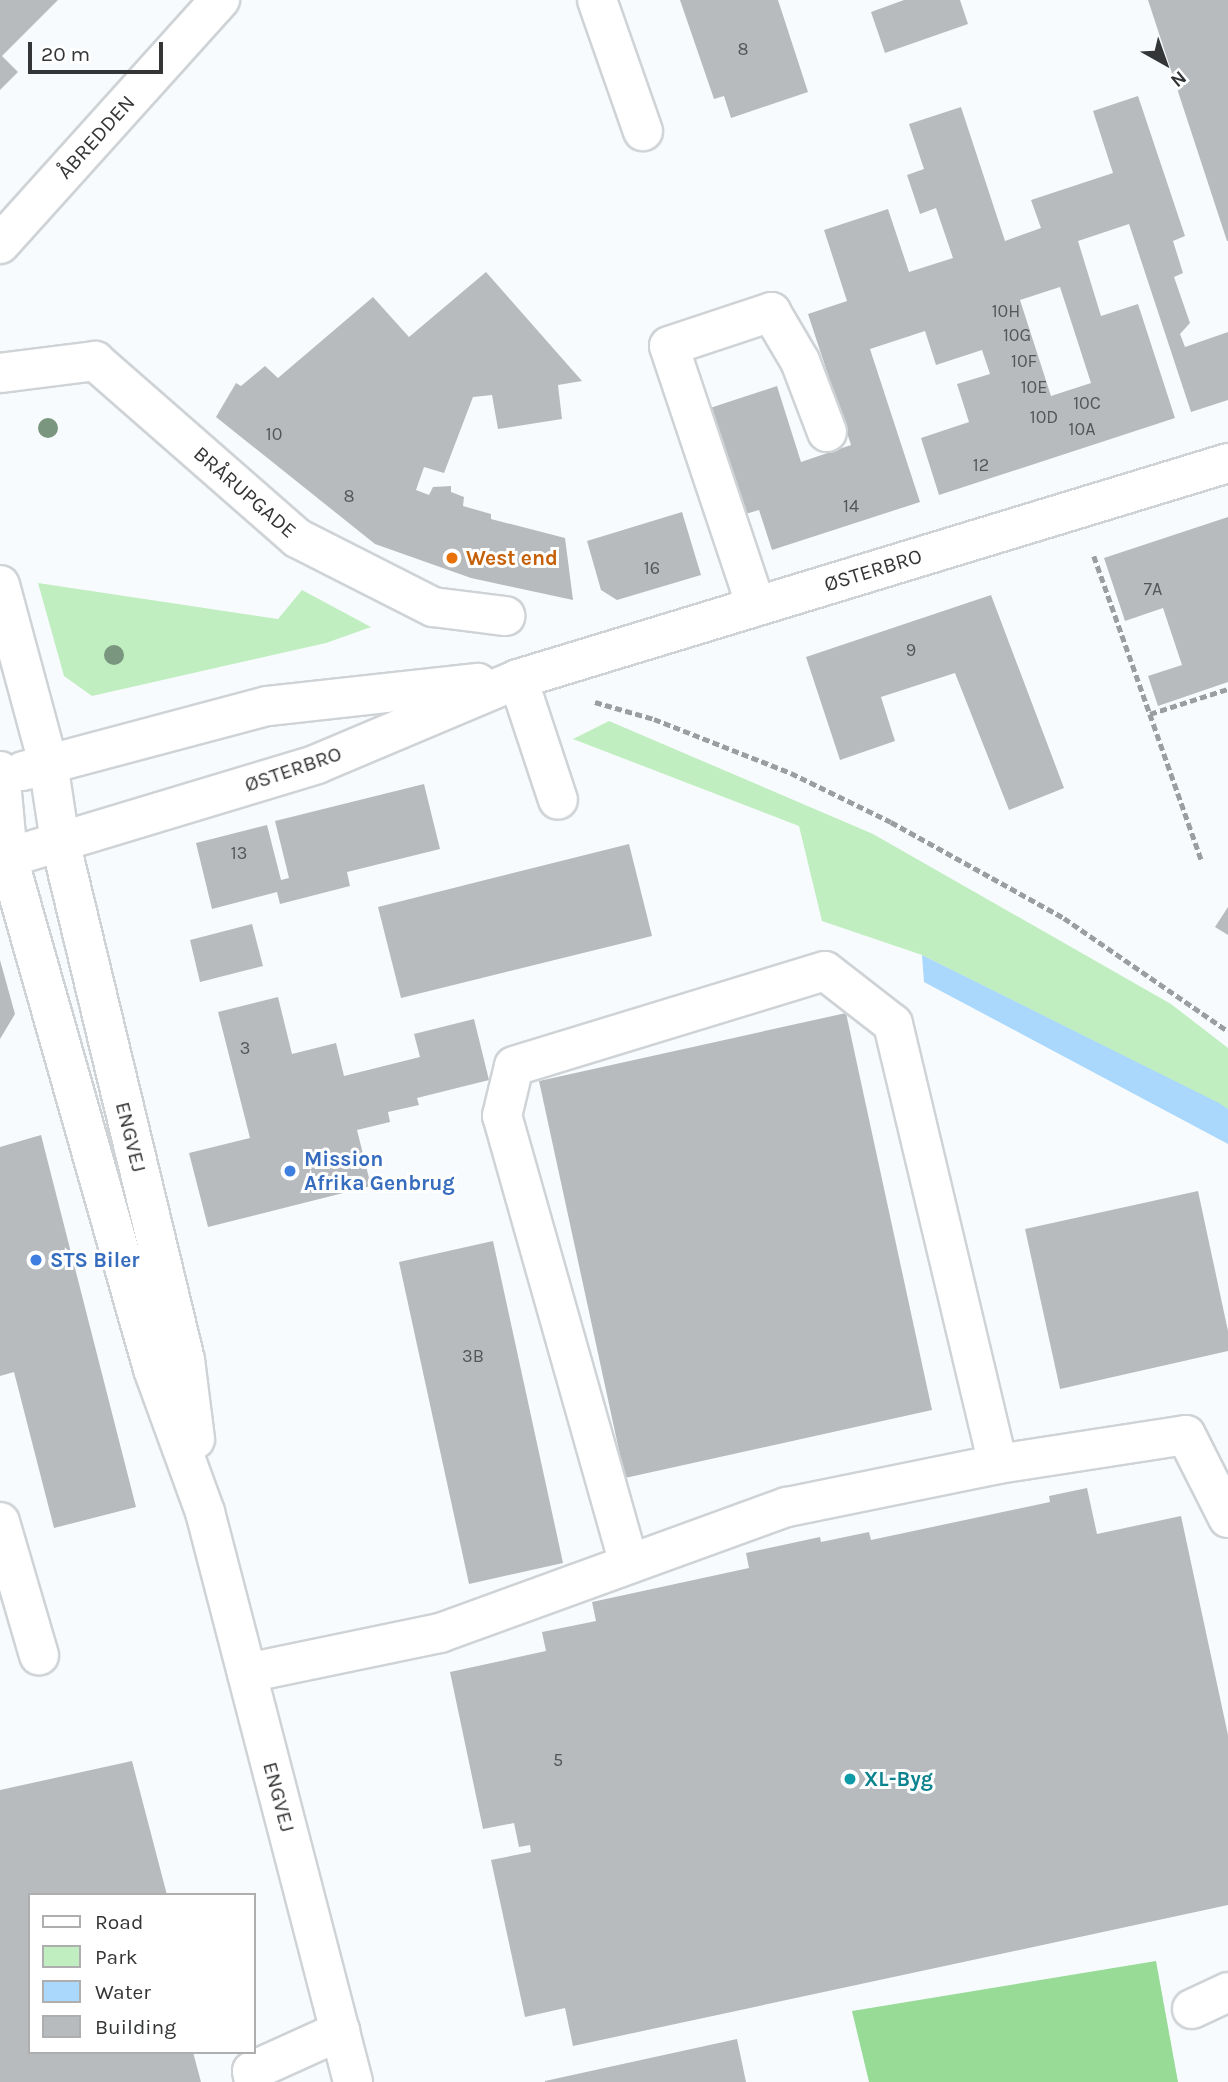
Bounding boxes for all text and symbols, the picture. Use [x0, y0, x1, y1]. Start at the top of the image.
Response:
scale bar [32, 28, 166, 72]
north arrow [1130, 28, 1200, 98]
house number: 8 [737, 38, 749, 60]
text: 20 m [41, 42, 90, 66]
text: N [1166, 66, 1191, 92]
street label: ÅBREDDEN [52, 90, 140, 184]
house number: 10H [992, 300, 1020, 322]
house number: 10G [1003, 324, 1031, 346]
house number: 10F [1011, 350, 1037, 372]
house number: 10E [1021, 376, 1047, 398]
house number: 10C [1073, 392, 1101, 414]
house number: 10D [1030, 406, 1058, 428]
house number: 10A [1069, 418, 1095, 440]
house number: 10 [266, 423, 282, 445]
street label: BRÅRUPGADE [189, 441, 301, 543]
house number: 12 [973, 454, 989, 476]
house number: 8 [343, 485, 355, 507]
house number: 14 [843, 495, 859, 517]
street label: ØSTERBRO [821, 543, 925, 597]
place label: West end [466, 545, 558, 571]
marker: West end [444, 550, 460, 566]
house number: 16 [644, 557, 660, 579]
house number: 7A [1144, 578, 1162, 600]
house number: 9 [906, 639, 916, 661]
street label: ØSTERBRO [241, 741, 345, 797]
house number: 13 [231, 842, 247, 864]
house number: 3 [240, 1037, 250, 1059]
street label: ENGVEJ [110, 1099, 152, 1175]
place label: Mission Afrika Genbrug [304, 1146, 455, 1196]
marker: Mission Afrika Genbrug [282, 1163, 298, 1179]
place label: STS Biler [50, 1247, 140, 1273]
marker: STS Biler [28, 1252, 44, 1268]
house number: 3B [462, 1345, 484, 1367]
house number: 5 [553, 1749, 563, 1771]
street label: ENGVEJ [258, 1759, 300, 1835]
place label: XL-Byg [864, 1766, 933, 1792]
marker: XL-Byg [842, 1771, 858, 1787]
legend [28, 1893, 256, 2054]
text: Road [95, 1910, 143, 1934]
text: Park [95, 1945, 138, 1969]
text: Water [95, 1980, 151, 2004]
text: Building [95, 2015, 176, 2039]

